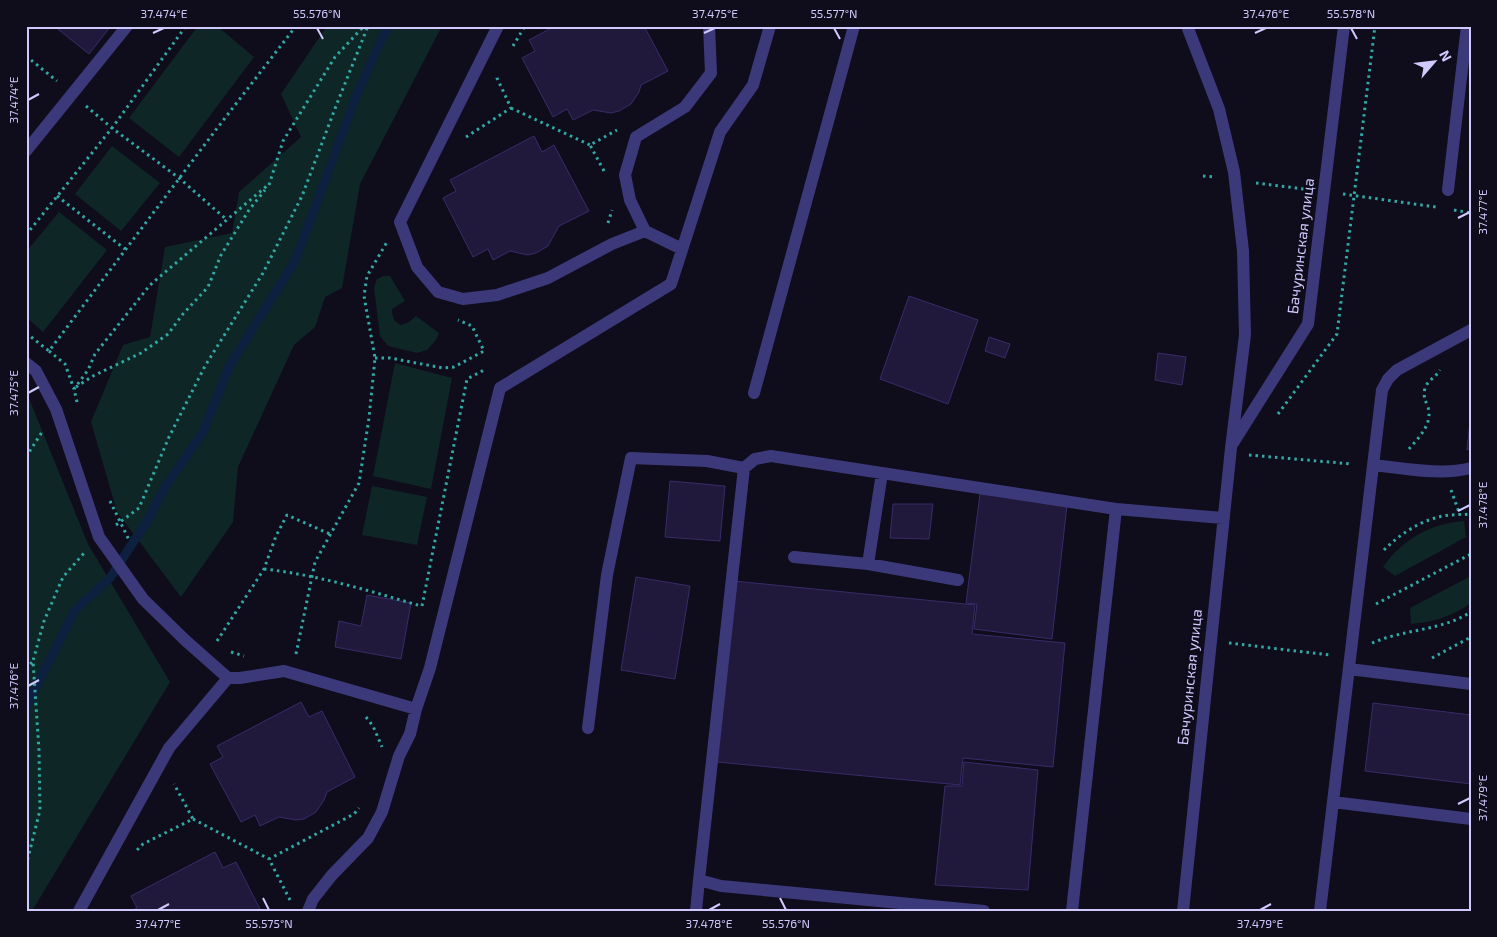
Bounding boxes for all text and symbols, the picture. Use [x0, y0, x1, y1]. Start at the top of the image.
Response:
text: 37.474°E [141, 6, 188, 20]
text: 55.576°N [293, 6, 341, 20]
text: 37.475°E [692, 6, 738, 20]
text: 55.577°N [810, 6, 858, 20]
text: 37.476°E [1243, 6, 1289, 20]
text: 55.578°N [1327, 6, 1375, 20]
north arrow [1410, 38, 1460, 88]
text: N [1436, 47, 1456, 64]
text: 37.474°E [6, 76, 20, 123]
street label: Бачуринская улица [1283, 177, 1318, 315]
text: 37.477°E [1475, 189, 1489, 235]
text: 37.475°E [6, 370, 20, 416]
text: 37.478°E [1475, 481, 1489, 528]
street label: Бачуринская улица [1173, 608, 1206, 746]
text: 37.476°E [6, 663, 20, 709]
text: 37.479°E [1475, 775, 1489, 821]
text: 37.477°E [135, 916, 181, 930]
text: 55.575°N [245, 916, 293, 930]
text: 37.478°E [686, 916, 733, 930]
text: 55.576°N [762, 916, 810, 930]
text: 37.479°E [1237, 916, 1283, 930]

